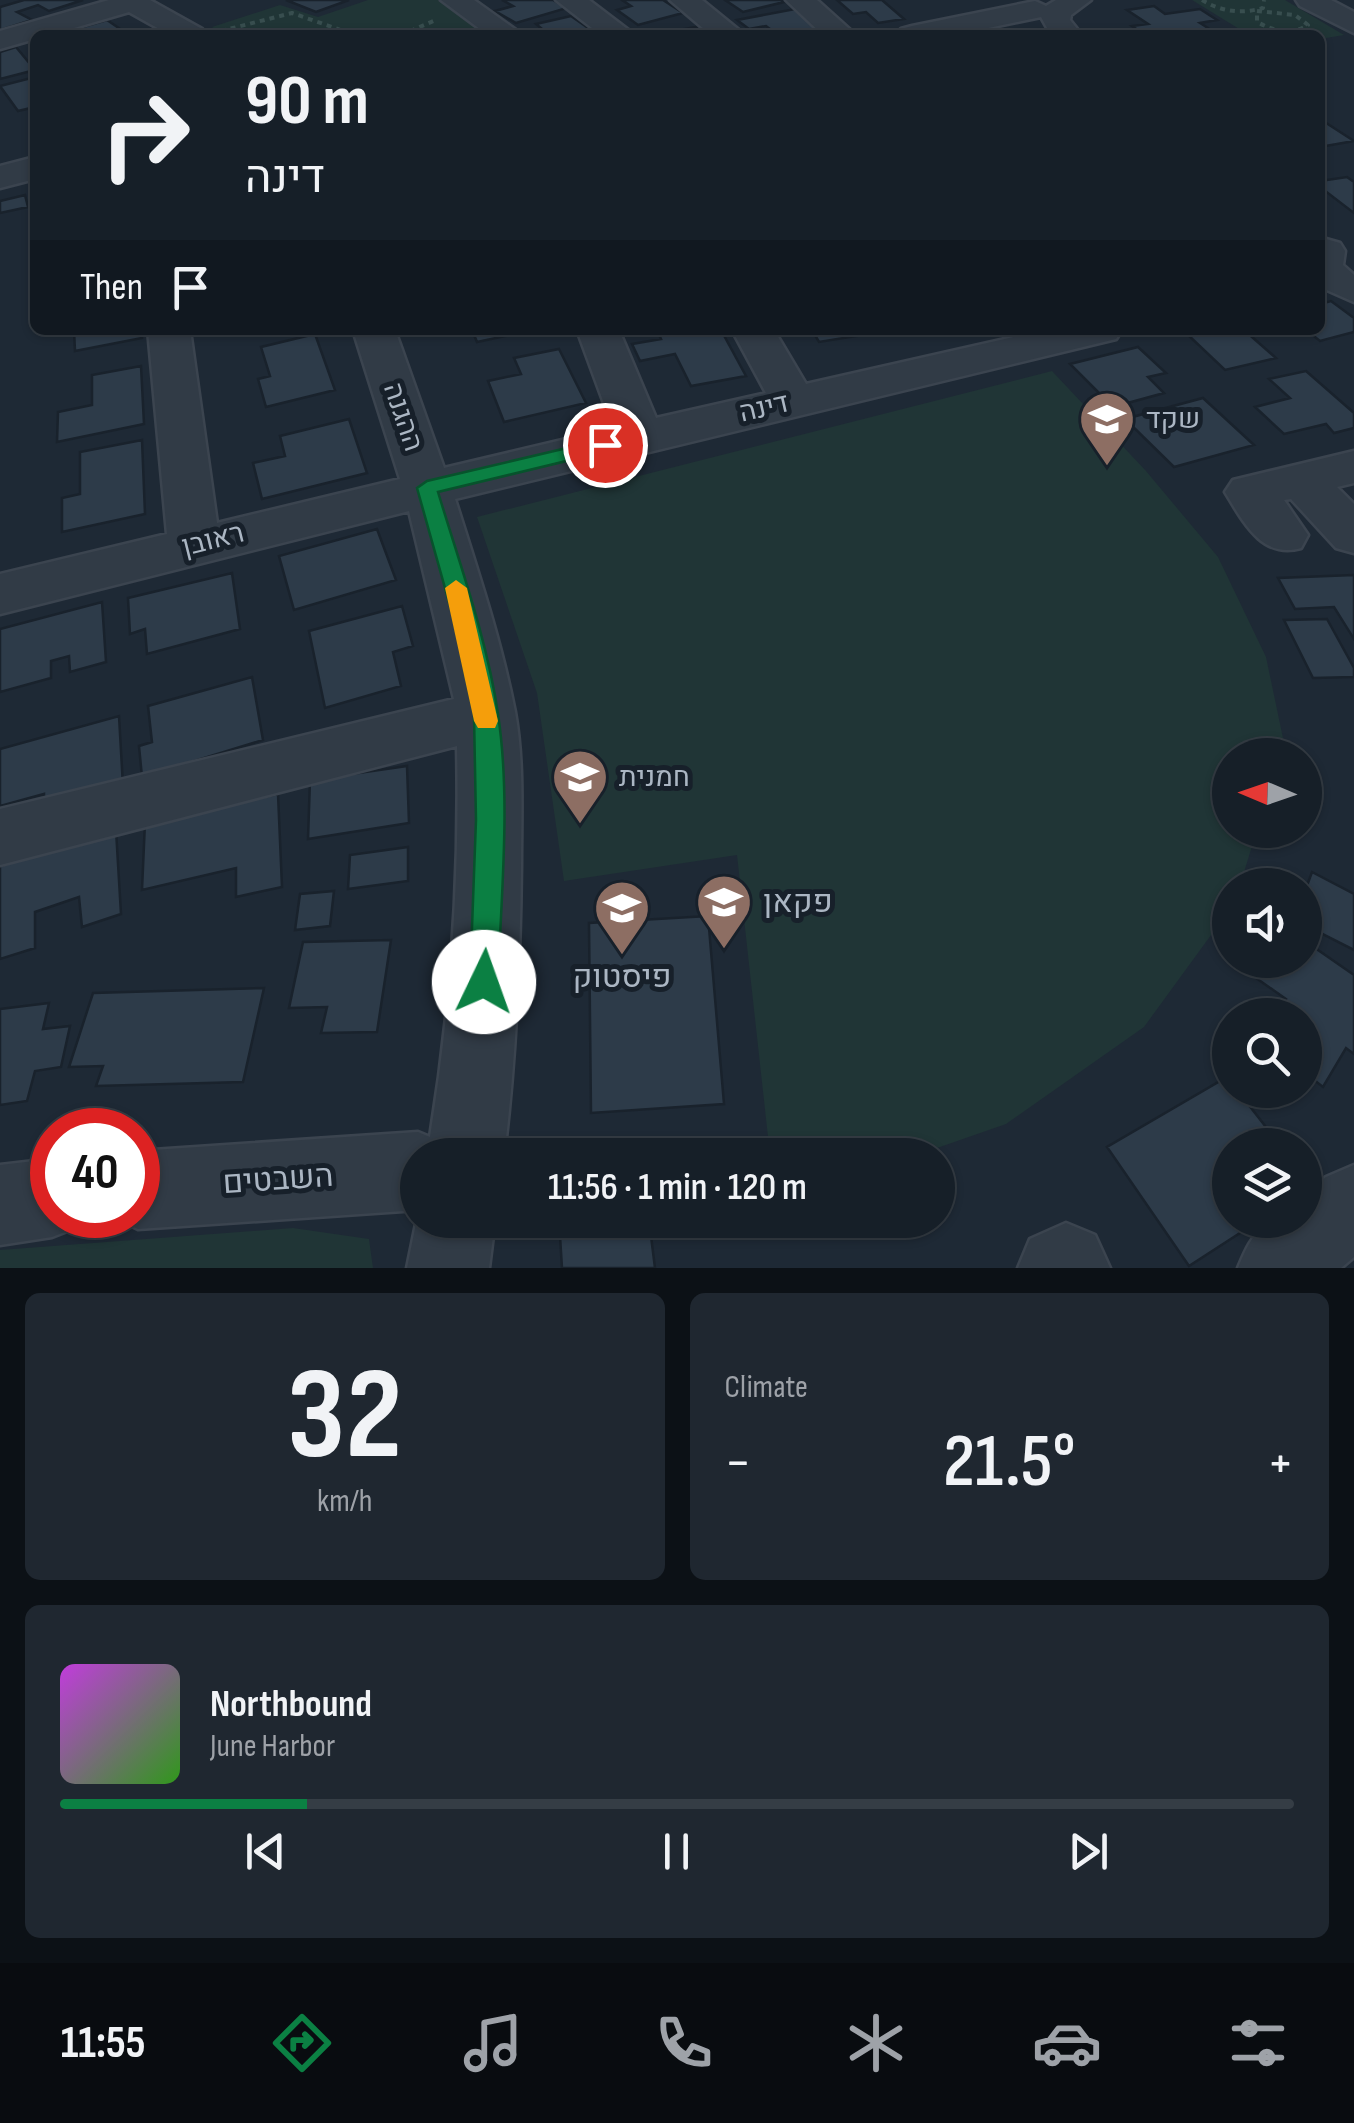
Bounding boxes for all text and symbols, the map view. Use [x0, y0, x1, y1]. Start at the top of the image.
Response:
text: 90 m [245, 60, 369, 144]
icon: right [80, 70, 210, 200]
text: דינה [245, 151, 325, 206]
icon: arrive [163, 260, 218, 315]
text: Then [80, 265, 143, 310]
street label: ההגנה [376, 378, 430, 456]
street label: דינה [736, 386, 792, 430]
school or university icon: שקד [1077, 389, 1137, 468]
pin [563, 403, 648, 488]
place label: שקד [1146, 403, 1200, 436]
icon: arrive [578, 418, 633, 473]
street label: ראובן [179, 516, 247, 564]
north arrow [1212, 738, 1322, 848]
map controls [1212, 738, 1322, 1238]
school or university icon: חמנית [550, 747, 610, 826]
place label: חמנית [619, 761, 690, 794]
button: sound [1212, 868, 1322, 978]
school or university icon: פקאן [694, 872, 754, 951]
school or university icon: פיסטוק [592, 878, 652, 957]
place label: פקאן [763, 883, 833, 922]
position arrow [432, 930, 536, 1034]
place label: פיסטוק [572, 958, 672, 997]
button: search [1212, 998, 1322, 1108]
speed limit sign: 40 [30, 1108, 160, 1238]
button: layers [1212, 1128, 1322, 1238]
street label: השבטים [221, 1157, 335, 1203]
text: 11:56 · 1 min · 120 m [548, 1165, 807, 1210]
text: 32 [287, 1339, 402, 1495]
text: Climate [725, 1368, 808, 1407]
text: 21.5° [943, 1417, 1076, 1508]
text: − [725, 1430, 751, 1497]
text: + [1267, 1430, 1294, 1497]
text: km/h [317, 1482, 372, 1521]
text: Northbound [210, 1682, 372, 1727]
text: June Harbor [210, 1727, 335, 1766]
icon: previous [238, 1824, 293, 1879]
icon: pause [649, 1824, 704, 1879]
icon: next [1061, 1824, 1116, 1879]
icon: directions [267, 2008, 337, 2078]
icon: music [458, 2008, 528, 2078]
icon: phone [649, 2008, 719, 2078]
icon: climate [841, 2008, 911, 2078]
icon: car [1032, 2008, 1102, 2078]
icon: filters [1223, 2008, 1293, 2078]
text: 11:55 [61, 2016, 145, 2071]

